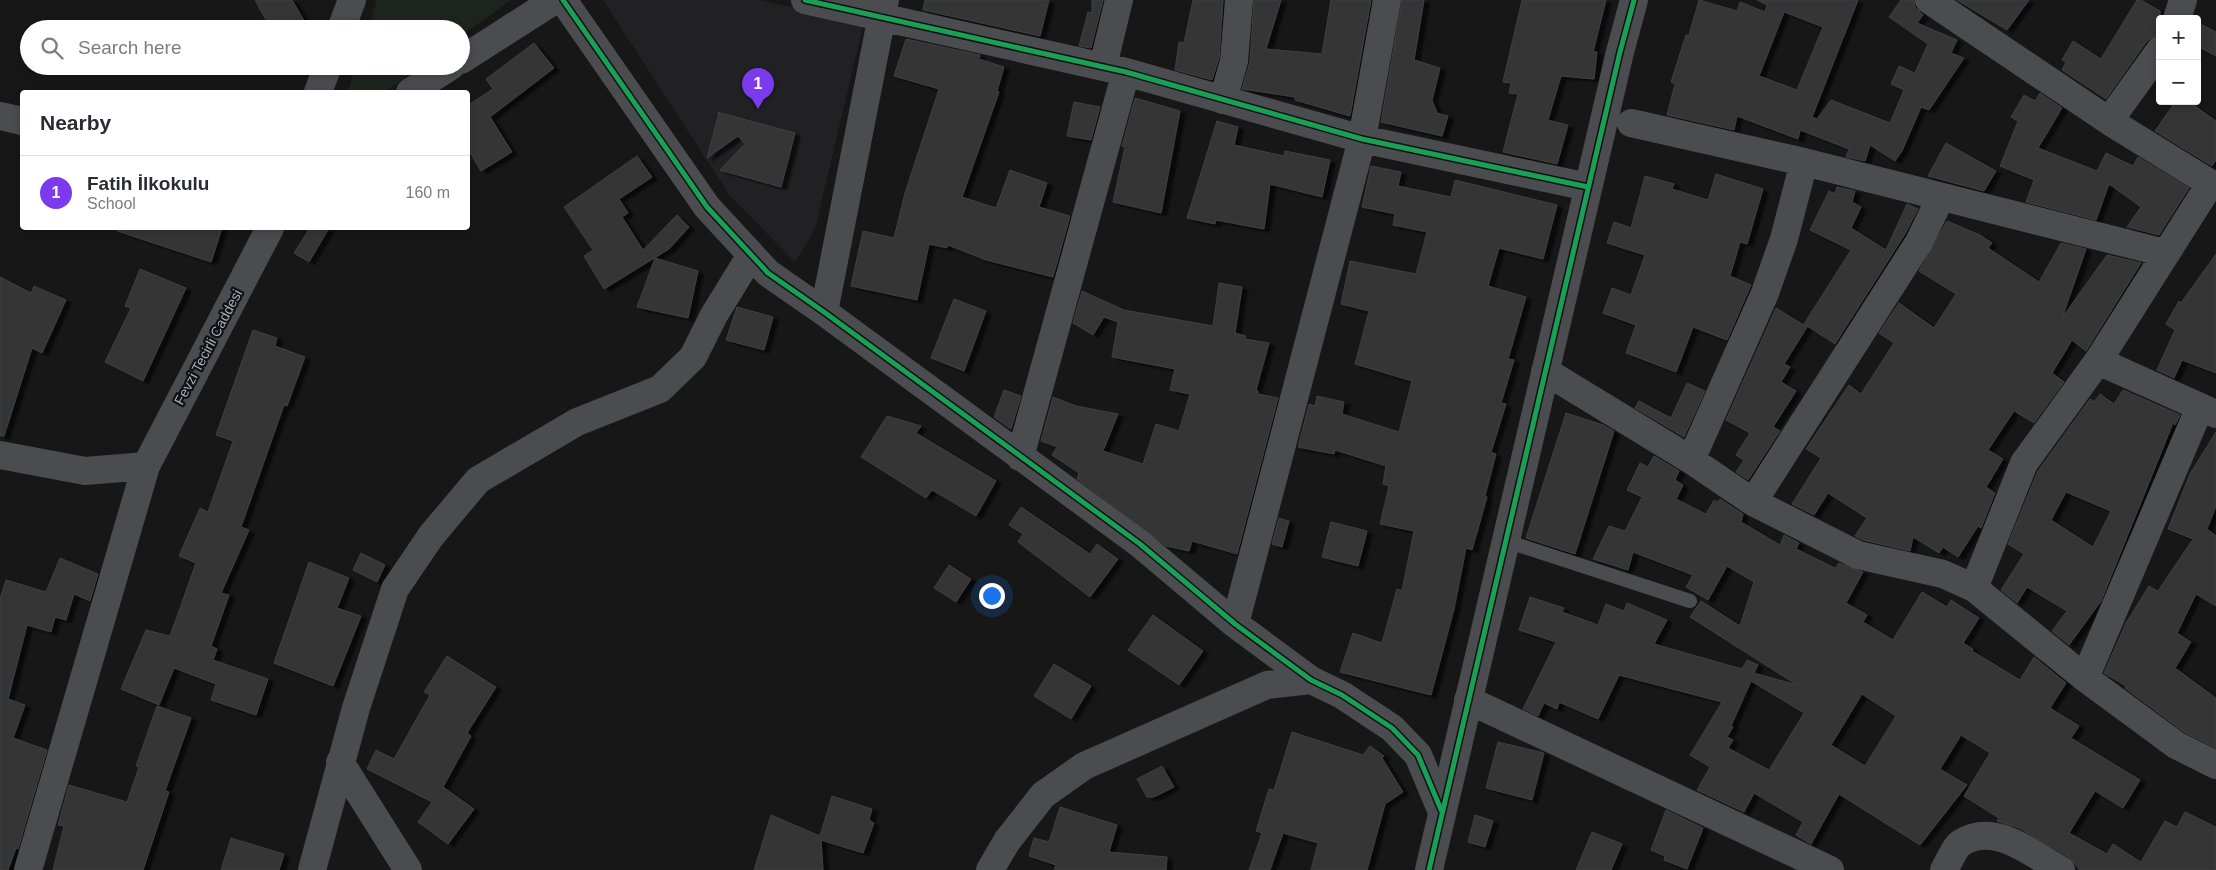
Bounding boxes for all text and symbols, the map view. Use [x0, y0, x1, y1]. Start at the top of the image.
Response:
map controls [2156, 15, 2201, 105]
button: + [2156, 15, 2201, 60]
search box [20, 20, 470, 75]
icon: search [38, 34, 66, 62]
text: Search here [78, 37, 182, 58]
button: − [2156, 60, 2201, 105]
pin: 1 [742, 68, 774, 109]
text: Nearby [40, 111, 111, 134]
text: Fatih İlkokulu [87, 173, 209, 194]
text: 1 [52, 184, 60, 201]
text: 160 m [406, 184, 450, 201]
text: School [87, 195, 136, 212]
street label: Fevzi Tecirli Caddesi [171, 287, 245, 407]
your location [979, 583, 1005, 609]

